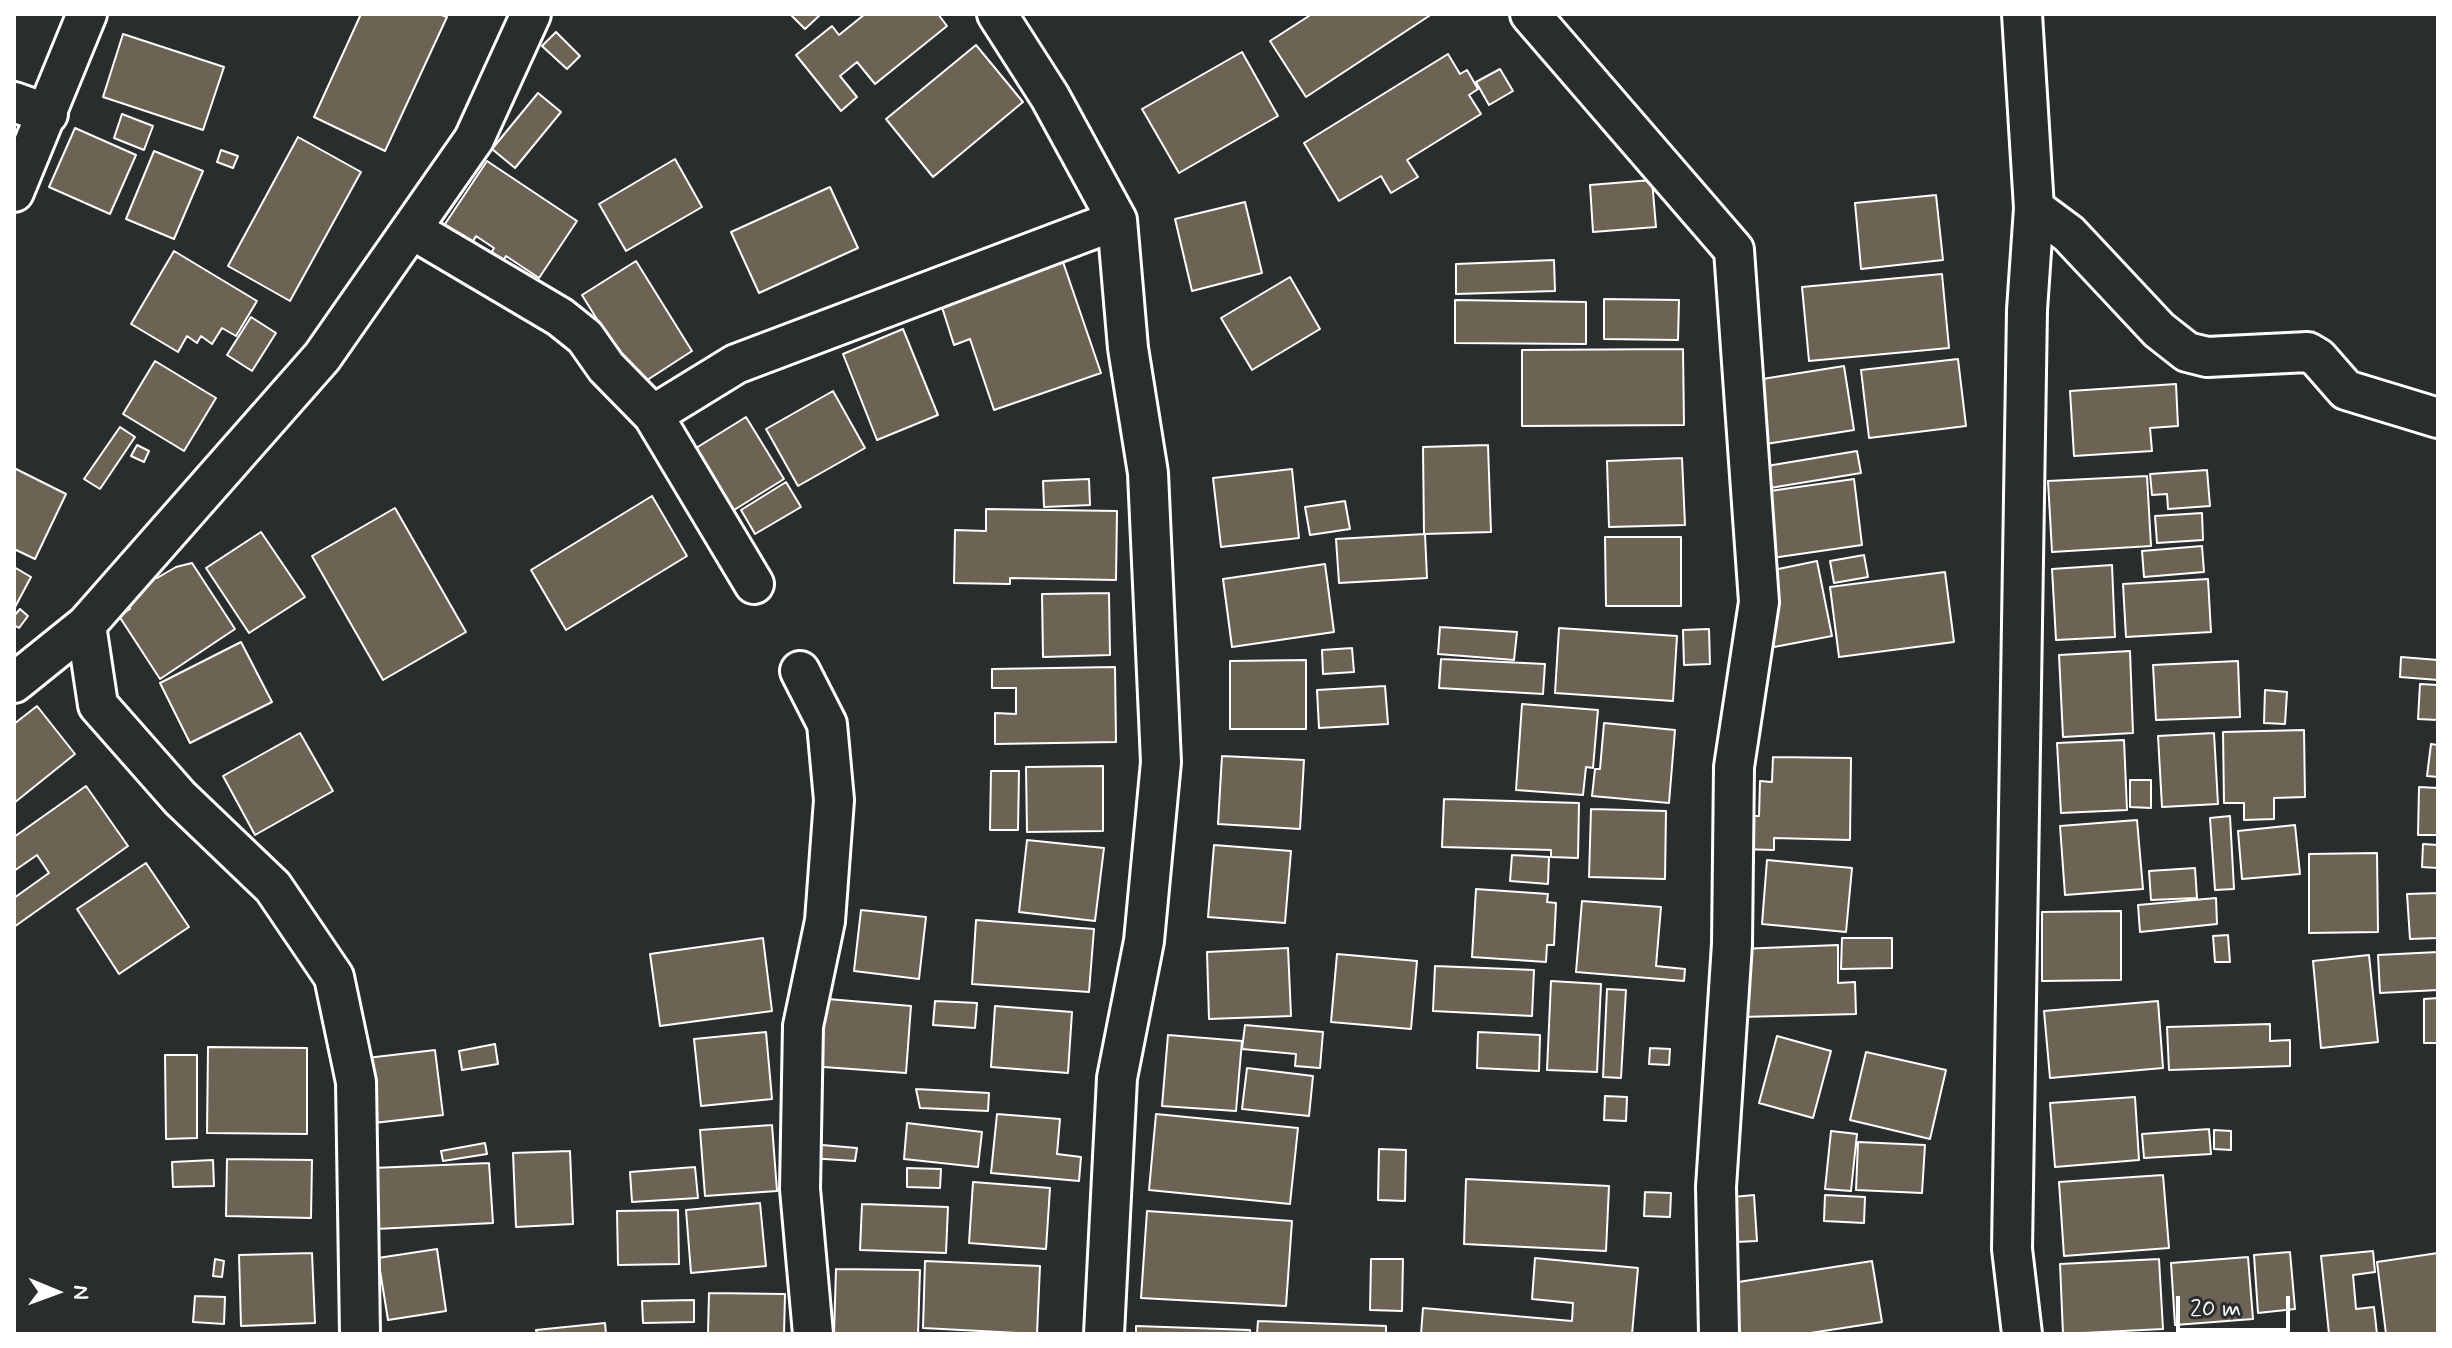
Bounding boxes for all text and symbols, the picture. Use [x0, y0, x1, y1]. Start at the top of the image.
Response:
north arrow [16, 1252, 96, 1332]
scale bar [2180, 1280, 2294, 1330]
text: N [66, 1285, 94, 1300]
text: 20 m [2190, 1294, 2241, 1325]

